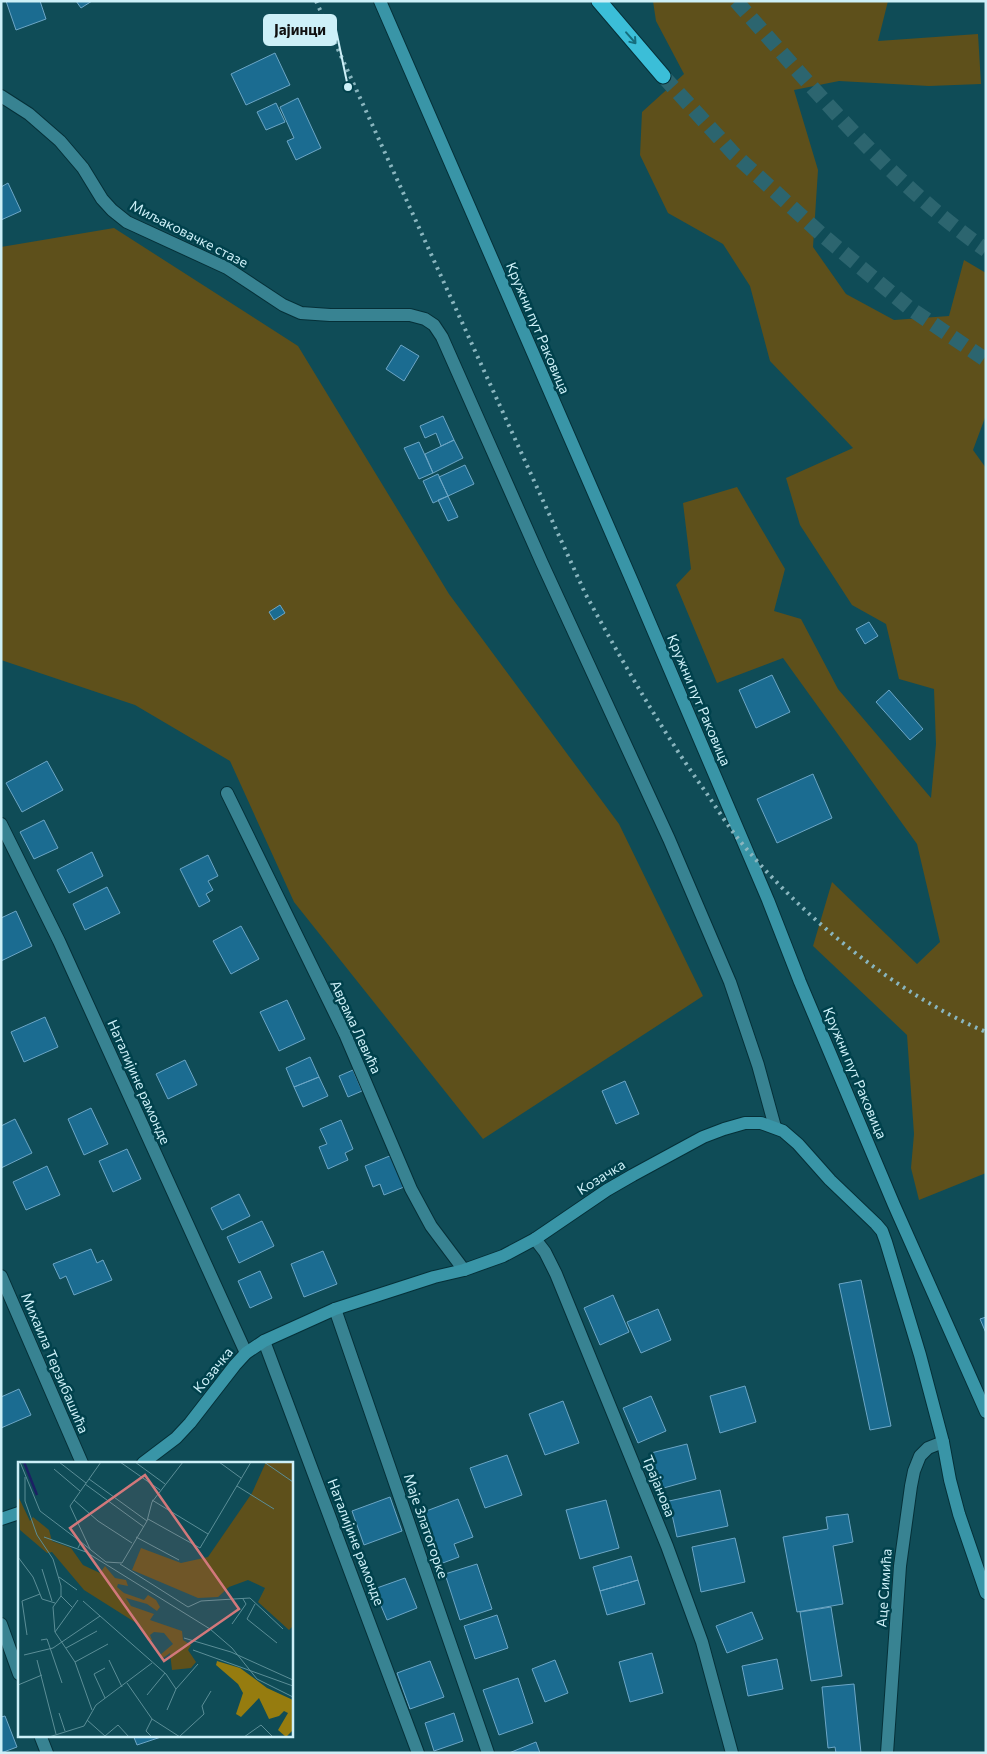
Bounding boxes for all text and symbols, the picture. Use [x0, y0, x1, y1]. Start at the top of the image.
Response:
callout: Јајинци [264, 15, 336, 45]
text: Јајинци [274, 20, 326, 38]
one-way arrow [625, 31, 636, 44]
street label: Миљаковачке стазе [127, 196, 251, 271]
street label: Кружни пут Раковица [503, 259, 574, 396]
street label: Кружни пут Раковица [664, 631, 735, 768]
street label: Аврама Левића [327, 977, 386, 1076]
street label: Кружни пут Раковица [820, 1004, 891, 1141]
street label: Наталијине рамонде [104, 1017, 175, 1147]
street label: Козачка [574, 1155, 628, 1198]
street label: Михаила Терзибашића [18, 1290, 93, 1436]
street label: Козачка [189, 1344, 236, 1396]
street label: Трајанова [639, 1452, 680, 1519]
inset map [18, 1462, 292, 1736]
street label: Маје Златогорке [401, 1471, 452, 1580]
street label: Наталијине рамонде [324, 1476, 389, 1608]
street label: Аце Симића [872, 1548, 895, 1628]

